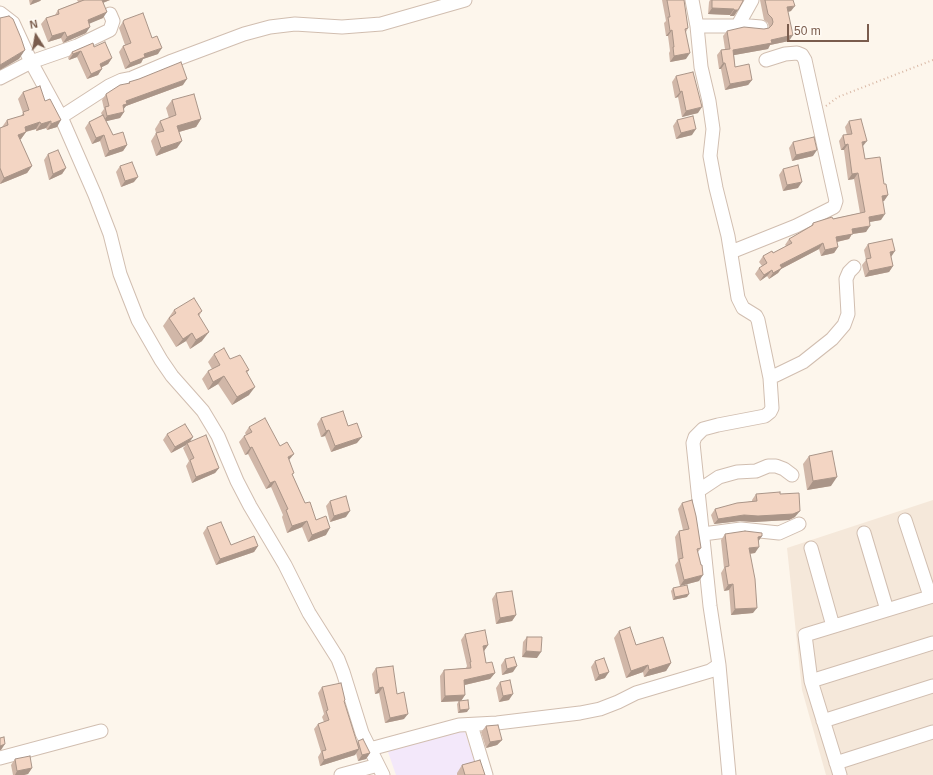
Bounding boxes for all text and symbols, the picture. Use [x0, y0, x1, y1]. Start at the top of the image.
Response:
north arrow [16, 16, 56, 56]
scale bar [789, 16, 871, 42]
text: N [29, 18, 39, 31]
text: 50 m [794, 24, 821, 38]

